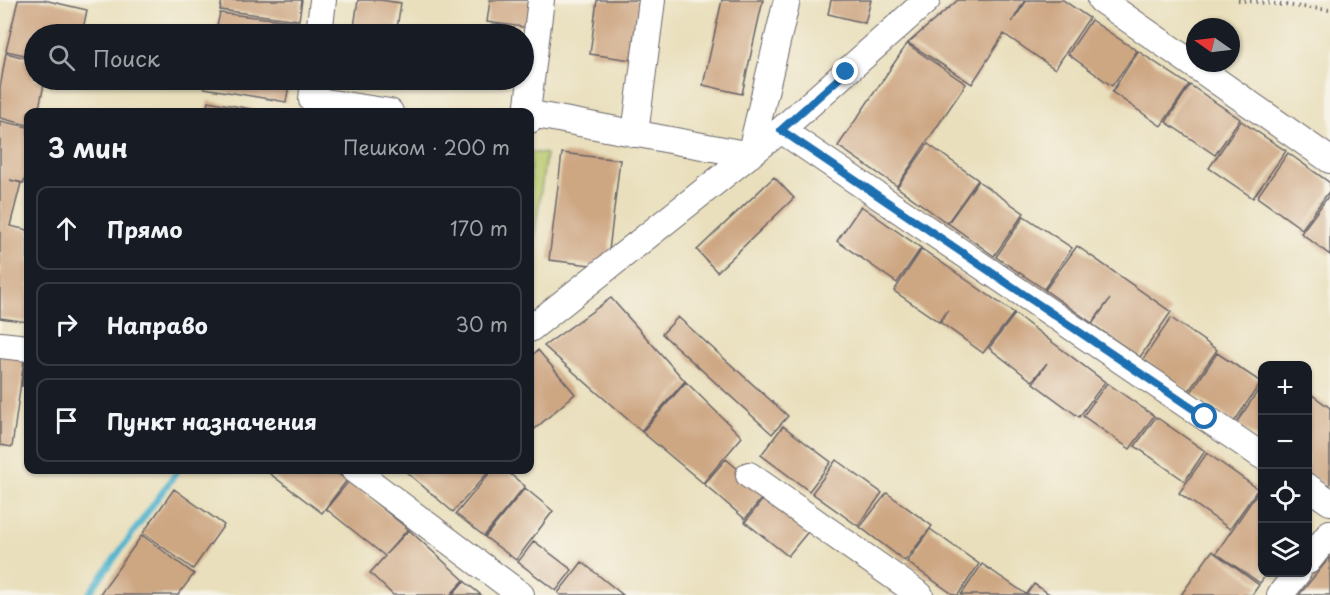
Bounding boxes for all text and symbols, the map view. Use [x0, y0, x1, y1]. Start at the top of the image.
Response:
north arrow [1186, 18, 1240, 72]
search box [24, 24, 534, 90]
icon: search [45, 41, 78, 74]
text: Поиск [93, 41, 160, 74]
route end [832, 58, 858, 84]
text: 3 мин [48, 128, 128, 167]
text: Пешком · 200 m [343, 132, 510, 162]
icon: ahead [50, 212, 83, 245]
text: Прямо [107, 212, 182, 245]
text: 170 m [450, 213, 508, 243]
icon: right [50, 308, 83, 341]
text: Направо [107, 308, 208, 341]
text: 30 m [455, 309, 508, 339]
map controls [1258, 361, 1312, 577]
button: + [1258, 361, 1312, 415]
route start [1191, 403, 1217, 429]
icon: arrive [50, 404, 83, 437]
text: Пункт назначения [107, 404, 317, 437]
button: − [1258, 415, 1312, 469]
button: locate [1258, 469, 1312, 523]
button: layers [1258, 523, 1312, 577]

